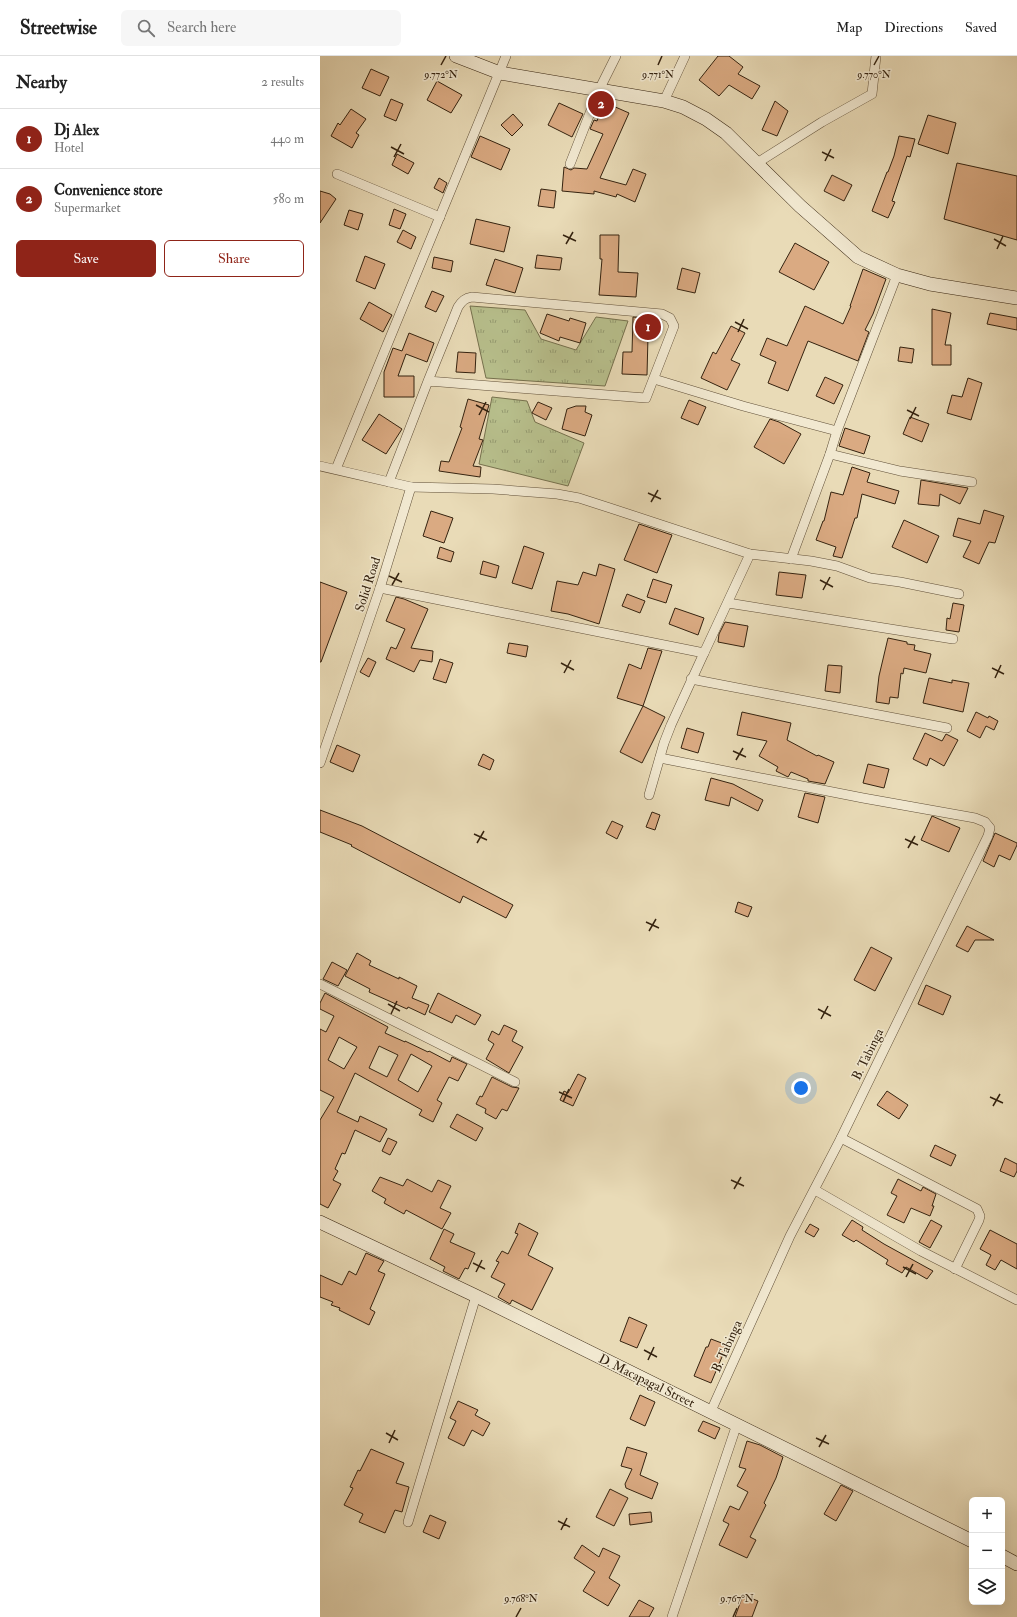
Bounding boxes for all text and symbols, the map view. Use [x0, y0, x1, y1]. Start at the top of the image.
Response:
search box [121, 10, 401, 46]
text: Streetwise [20, 16, 97, 40]
icon: search [135, 17, 157, 39]
text: Search here [167, 18, 236, 37]
text: Map [836, 19, 862, 36]
text: Directions [884, 19, 943, 36]
text: Saved [965, 19, 997, 36]
text: 9.772°N [423, 69, 458, 81]
text: 9.771°N [641, 69, 674, 81]
text: 9.770°N [856, 69, 891, 81]
text: Nearby [16, 72, 67, 93]
text: 2 results [261, 74, 304, 90]
pin: 2 [588, 89, 614, 119]
text: Dj Alex [54, 121, 99, 140]
text: 1 [27, 131, 31, 147]
text: 440 m [270, 131, 304, 147]
text: Hotel [54, 140, 84, 156]
text: Convenience store [54, 181, 162, 200]
text: 2 [26, 191, 32, 207]
text: 580 m [273, 191, 304, 207]
text: Supermarket [54, 200, 121, 216]
button: Save [16, 240, 156, 277]
button: Share [164, 240, 304, 277]
pin: 1 [635, 312, 661, 342]
street label: Solid Road [352, 554, 384, 614]
street label: B. Tabinga [849, 1025, 888, 1083]
your location [791, 1078, 811, 1098]
street label: B. Tabinga [708, 1317, 746, 1375]
street label: D. Macapagal Street [595, 1351, 697, 1412]
map controls [969, 1497, 1005, 1605]
button: + [969, 1497, 1005, 1533]
button: − [969, 1533, 1005, 1569]
button: layers [969, 1569, 1005, 1605]
text: 9.768°N [503, 1593, 538, 1605]
text: 9.767°N [719, 1593, 754, 1605]

